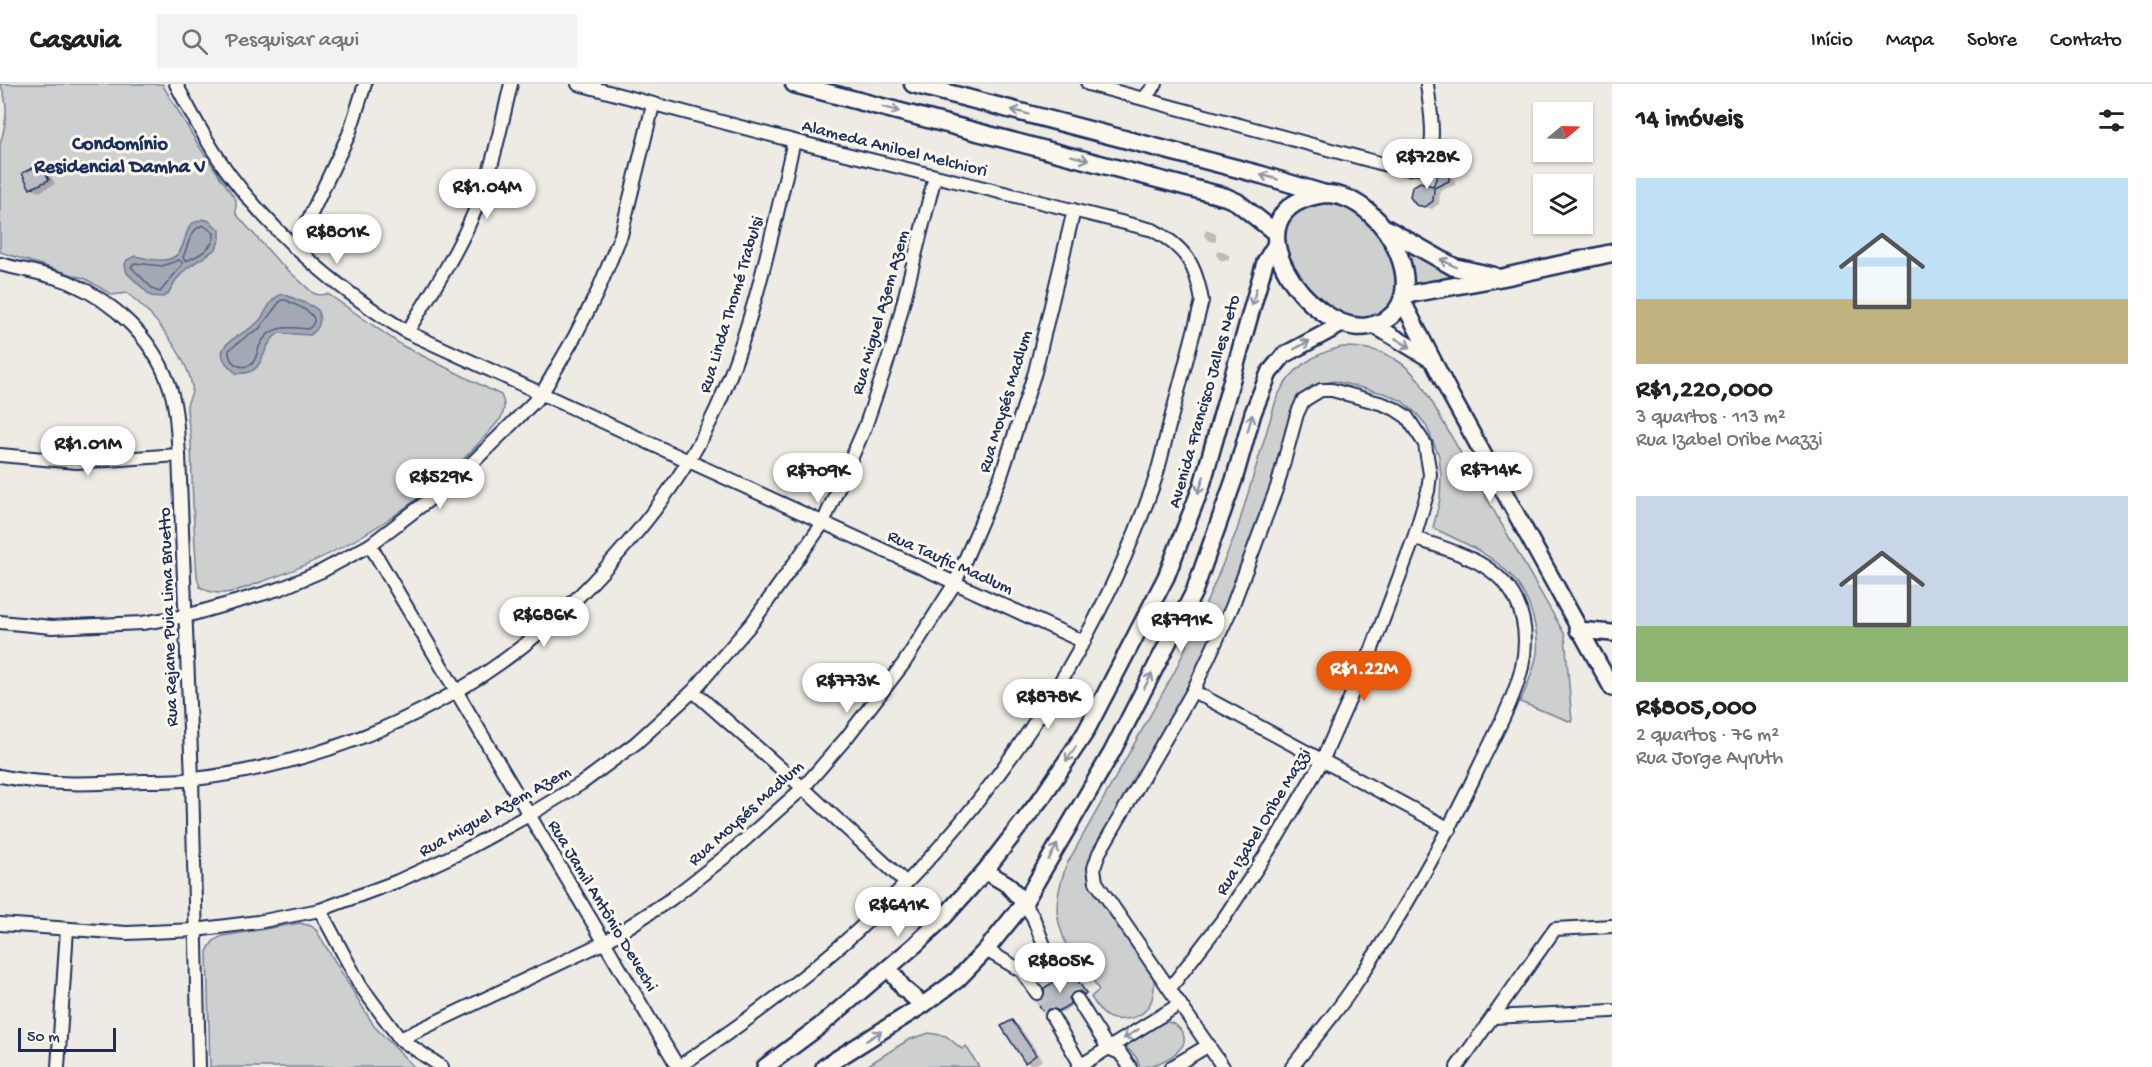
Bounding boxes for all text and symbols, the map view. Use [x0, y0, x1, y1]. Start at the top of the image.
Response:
search box [157, 14, 577, 68]
text: Casavia [30, 25, 121, 58]
icon: search [178, 25, 211, 58]
text: Pesquisar aqui [226, 28, 359, 54]
text: Início [1811, 29, 1853, 54]
text: Mapa [1886, 29, 1934, 54]
text: Sobre [1967, 29, 2017, 54]
text: Contato [2050, 29, 2122, 54]
north arrow [1533, 102, 1593, 162]
map controls [1533, 102, 1593, 234]
one-way arrow [881, 103, 900, 115]
icon: filters [2095, 104, 2128, 137]
text: 14 imóveis [1636, 105, 1743, 136]
one-way arrow [1011, 106, 1030, 117]
street label: Alameda Aniloel Melchiori [799, 116, 989, 183]
district label: Condomínio Residencial Damha V [33, 134, 206, 180]
pin: R$728K [1378, 139, 1476, 190]
text: R$728K [1396, 147, 1458, 170]
one-way arrow [1070, 153, 1089, 165]
pin: R$1.04M [432, 169, 542, 220]
one-way arrow [1260, 171, 1279, 182]
button: layers [1533, 174, 1593, 234]
text: R$1.04M [453, 177, 521, 200]
pin: R$801K [288, 214, 386, 265]
street label: Rua Linda Thomé Trabulsi [695, 214, 769, 396]
icon: home [1828, 217, 1936, 325]
text: R$801K [307, 222, 367, 245]
street label: Rua Miguel Azem Azem [848, 228, 915, 397]
one-way arrow [1439, 257, 1457, 268]
one-way arrow [1248, 287, 1259, 306]
street label: Avenida Francisco Jalles Neto [1165, 293, 1246, 511]
street label: Rua Moysés Madlum [975, 328, 1038, 476]
one-way arrow [1394, 337, 1411, 349]
one-way arrow [1294, 338, 1311, 350]
text: R$1,220,000 [1636, 376, 1773, 407]
text: 3 quartos · 113 m² [1636, 407, 1786, 430]
one-way arrow [1245, 414, 1256, 433]
pin: R$1.01M [33, 426, 143, 477]
text: Rua Izabel Oribe Mazzi [1636, 430, 1822, 453]
text: R$1.01M [54, 434, 122, 457]
pin: R$714K [1441, 452, 1539, 503]
pin: R$709K [769, 453, 867, 504]
pin: R$529K [391, 459, 489, 510]
text: R$714K [1461, 460, 1519, 483]
text: R$709K [787, 461, 849, 484]
text: R$529K [410, 467, 470, 490]
one-way arrow [1195, 475, 1206, 494]
street label: Rua Rejane Puia Lima Bruetto [155, 507, 184, 727]
street label: Rua Taufic Madlum [884, 526, 1016, 601]
icon: home [1828, 535, 1936, 643]
pin: R$686K [495, 597, 593, 648]
pin: R$791K [1132, 602, 1230, 653]
text: R$686K [513, 605, 575, 628]
text: R$791K [1152, 610, 1210, 633]
pin: R$1.22M [1309, 651, 1419, 702]
text: R$1.22M [1330, 659, 1398, 682]
pin: R$773K [798, 663, 896, 714]
text: R$773K [816, 671, 878, 694]
one-way arrow [1143, 673, 1154, 691]
pin: R$878K [999, 679, 1097, 730]
text: R$878K [1017, 687, 1079, 710]
text: R$805,000 [1636, 694, 1756, 725]
text: 2 quartos · 76 m² [1636, 725, 1779, 748]
one-way arrow [1065, 745, 1077, 762]
street label: Rua Izabel Oribe Mazzi [1212, 745, 1316, 900]
text: Rua Jorge Ayruth [1636, 748, 1783, 771]
street label: Rua Moysés Madlum [685, 756, 809, 871]
street label: Rua Miguel Azem Azem [416, 762, 575, 863]
street label: Rua Jamil Antônio Devechi [542, 817, 661, 996]
one-way arrow [1047, 844, 1059, 861]
pin: R$641K [849, 887, 947, 938]
text: R$641K [869, 895, 927, 918]
pin: R$805K [1011, 943, 1109, 994]
text: R$805K [1028, 951, 1092, 974]
scale bar [18, 1025, 116, 1052]
text: 50 m [27, 1029, 60, 1048]
one-way arrow [1123, 1029, 1140, 1041]
one-way arrow [865, 1030, 882, 1042]

